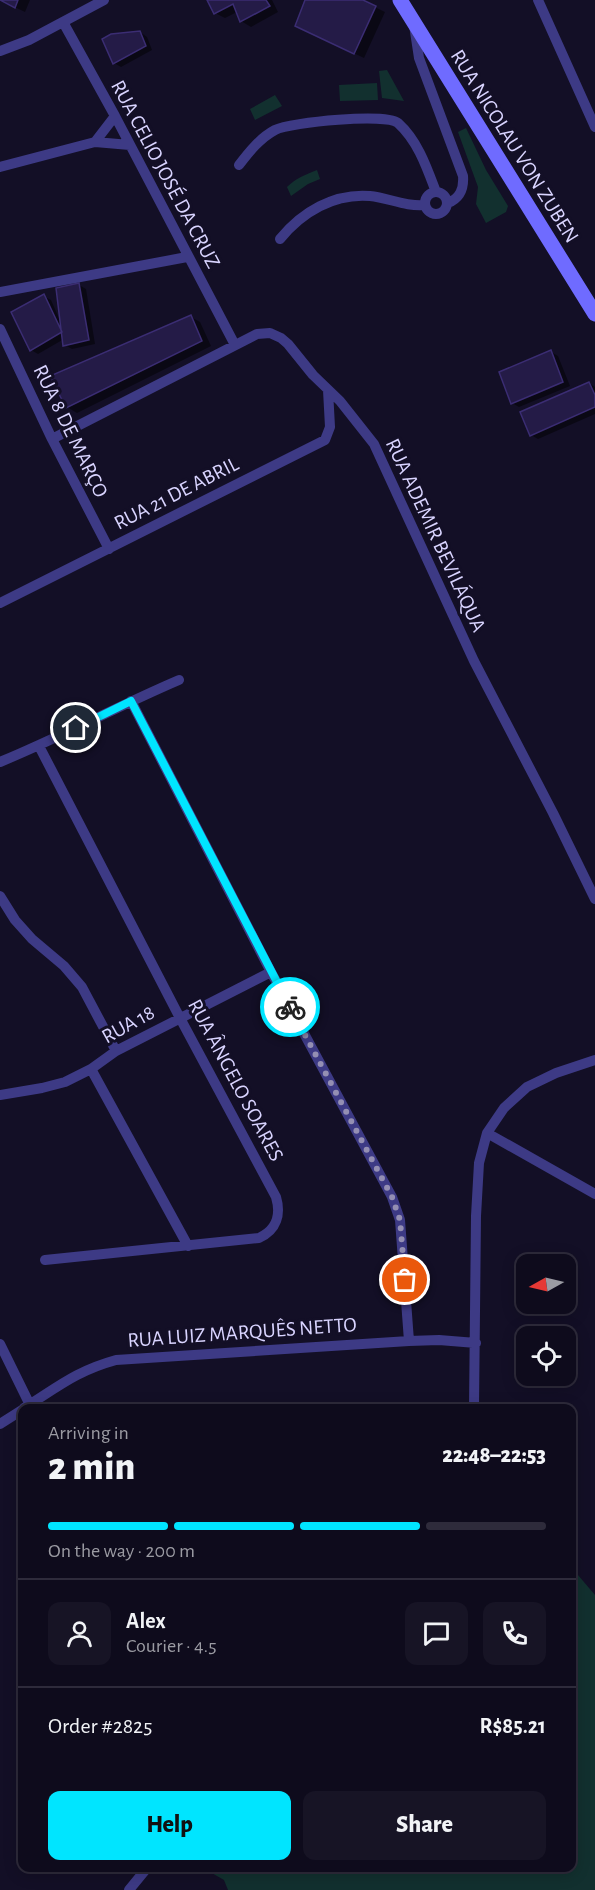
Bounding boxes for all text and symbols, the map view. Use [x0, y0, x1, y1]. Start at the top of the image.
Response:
street label: RUA NICOLAU VON ZUBEN [447, 46, 583, 246]
street label: RUA CELIO JOSÉ DA CRUZ [107, 76, 226, 272]
street label: RUA 8 DE MARÇO [29, 362, 112, 501]
street label: RUA ADEMIR BEVILÁQUA [382, 435, 491, 635]
street label: RUA 21 DE ABRIL [111, 453, 242, 534]
pin [50, 702, 101, 753]
icon: home [59, 711, 92, 744]
courier [260, 977, 320, 1037]
icon: bike [274, 991, 307, 1024]
street label: RUA ÂNGELO SOARES [184, 995, 289, 1165]
street label: RUA 18 [98, 1001, 158, 1047]
pin [379, 1254, 430, 1305]
north arrow [516, 1254, 576, 1314]
map controls [516, 1254, 576, 1386]
icon: bag [388, 1263, 421, 1296]
street label: RUA LUIZ MARQUÊS NETTO [127, 1312, 357, 1351]
button: locate [516, 1326, 576, 1386]
text: Arriving in [48, 1423, 129, 1443]
text: 22:48–22:53 [442, 1444, 546, 1466]
text: 2 min [48, 1448, 135, 1487]
text: On the way · 200 m [48, 1541, 195, 1561]
button: person [48, 1602, 111, 1665]
button: chat [405, 1602, 468, 1665]
button: phone [483, 1602, 546, 1665]
text: Alex [126, 1610, 166, 1632]
text: Courier · 4.5 [126, 1636, 217, 1656]
text: Order #2825 [48, 1715, 152, 1737]
text: R$85.21 [479, 1715, 546, 1737]
button: Help [48, 1791, 291, 1860]
button: Share [303, 1791, 546, 1860]

